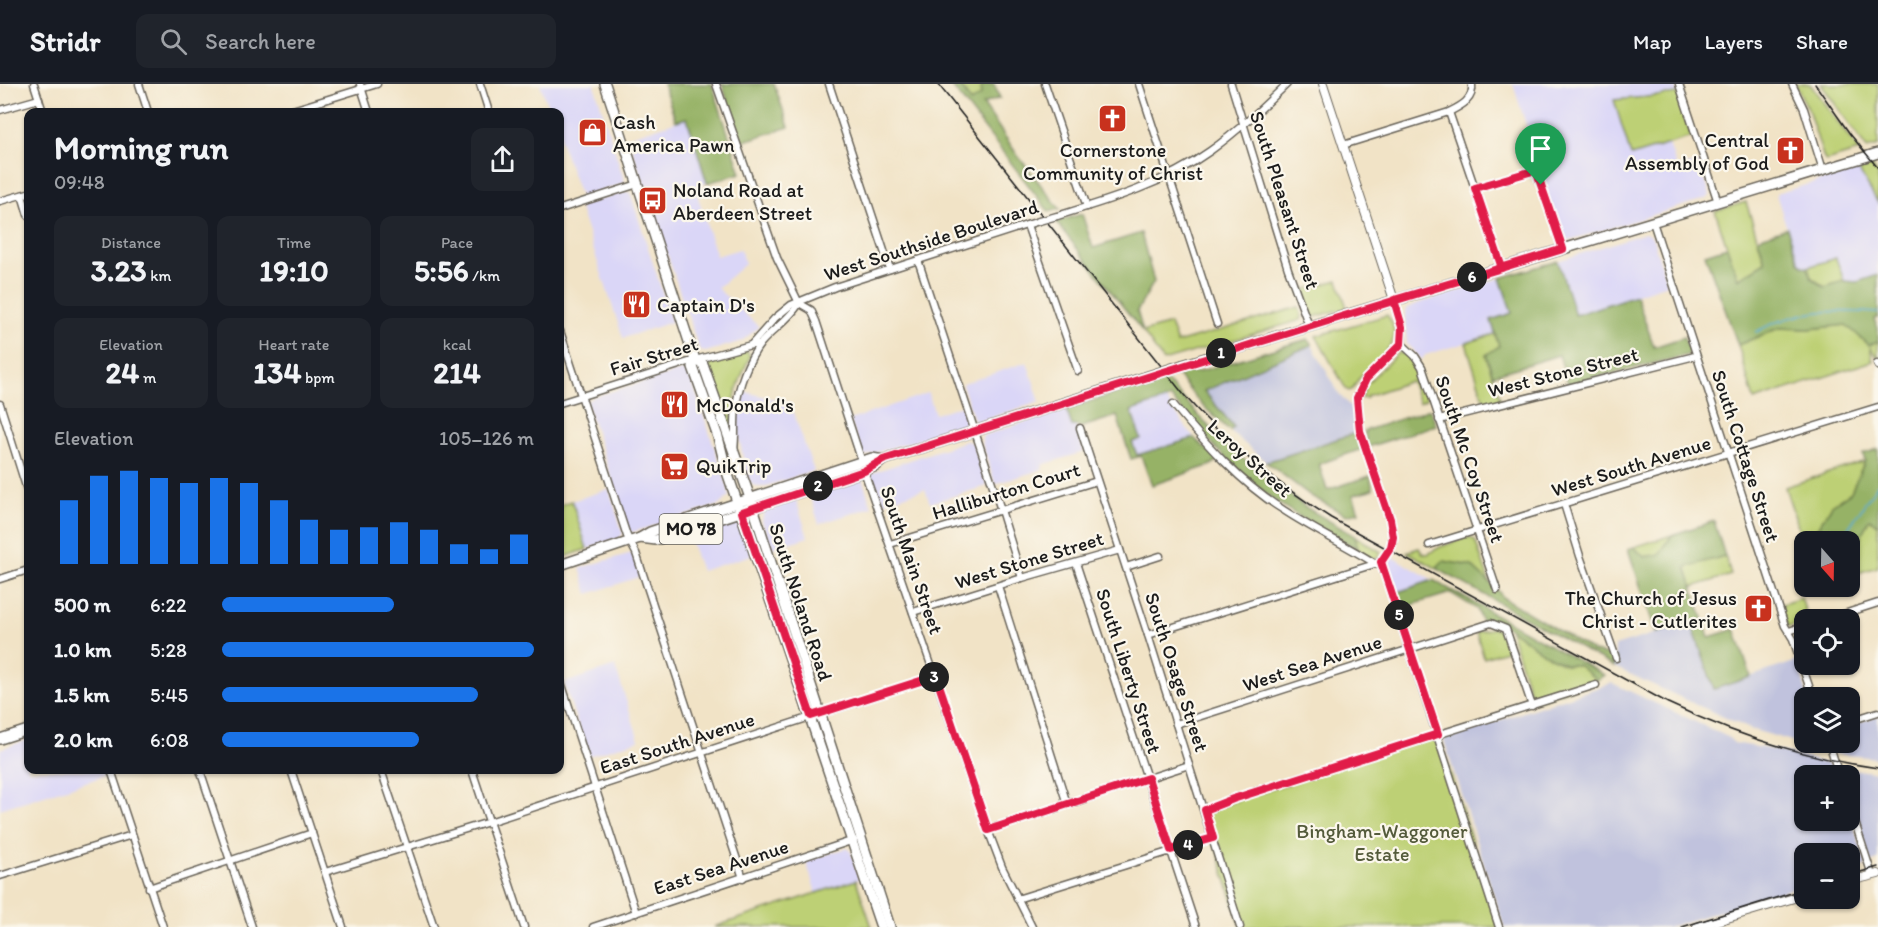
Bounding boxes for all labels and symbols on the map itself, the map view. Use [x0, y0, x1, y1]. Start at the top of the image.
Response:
church icon: Cornerstone Community of Christ [1097, 103, 1129, 135]
street label: South Pleasant Street [1245, 108, 1325, 292]
place label: Cash America Pawn [613, 110, 735, 157]
shop icon: Cash America Pawn [576, 117, 608, 149]
pin [1515, 123, 1566, 185]
place label: Central Assembly of God [1625, 128, 1769, 175]
church icon: Central Assembly of God [1774, 135, 1806, 167]
place label: Cornerstone Community of Christ [1023, 138, 1203, 185]
place label: Noland Road at Aberdeen Street [673, 178, 812, 225]
bus stop icon: Noland Road at Aberdeen Street [636, 185, 668, 217]
street label: West Southside Boulevard [821, 194, 1041, 286]
pin: 6 [1457, 262, 1487, 292]
restaurant icon: Captain D's [620, 289, 652, 321]
place label: Captain D's [657, 293, 755, 317]
street label: Fair Street [607, 331, 701, 381]
pin: 1 [1206, 338, 1236, 368]
street label: West Stone Street [1485, 342, 1641, 402]
street label: South Cottage Street [1707, 367, 1785, 545]
street label: South Mc Coy Street [1430, 372, 1510, 546]
restaurant icon: McDonald's [659, 389, 691, 421]
place label: McDonald's [696, 393, 794, 417]
street label: Leroy Street [1203, 414, 1297, 502]
street label: West South Avenue [1548, 430, 1714, 502]
supermarket icon: QuikTrip [659, 450, 691, 482]
place label: QuikTrip [696, 454, 771, 478]
street label: Halliburton Court [929, 457, 1083, 525]
pin: 2 [803, 471, 833, 501]
street label: South Main Street [875, 483, 949, 637]
road number: MO 78 [660, 514, 722, 544]
street label: South Noland Road [764, 520, 838, 684]
street label: West Stone Street [952, 526, 1106, 594]
north arrow [1794, 531, 1860, 597]
street label: South Liberty Street [1091, 585, 1167, 757]
place label: The Church of Jesus Christ - Cutlerites [1565, 586, 1737, 633]
street label: South Osage Street [1140, 589, 1214, 755]
church icon: The Church of Jesus Christ - Cutlerites [1742, 593, 1774, 625]
pin: 5 [1384, 600, 1414, 630]
street label: West Sea Avenue [1239, 629, 1385, 697]
pin: 3 [919, 662, 949, 692]
street label: East South Avenue [597, 707, 757, 779]
park label: Bingham-Waggoner Estate [1296, 819, 1468, 866]
pin: 4 [1173, 830, 1203, 860]
street label: East Sea Avenue [650, 834, 792, 900]

